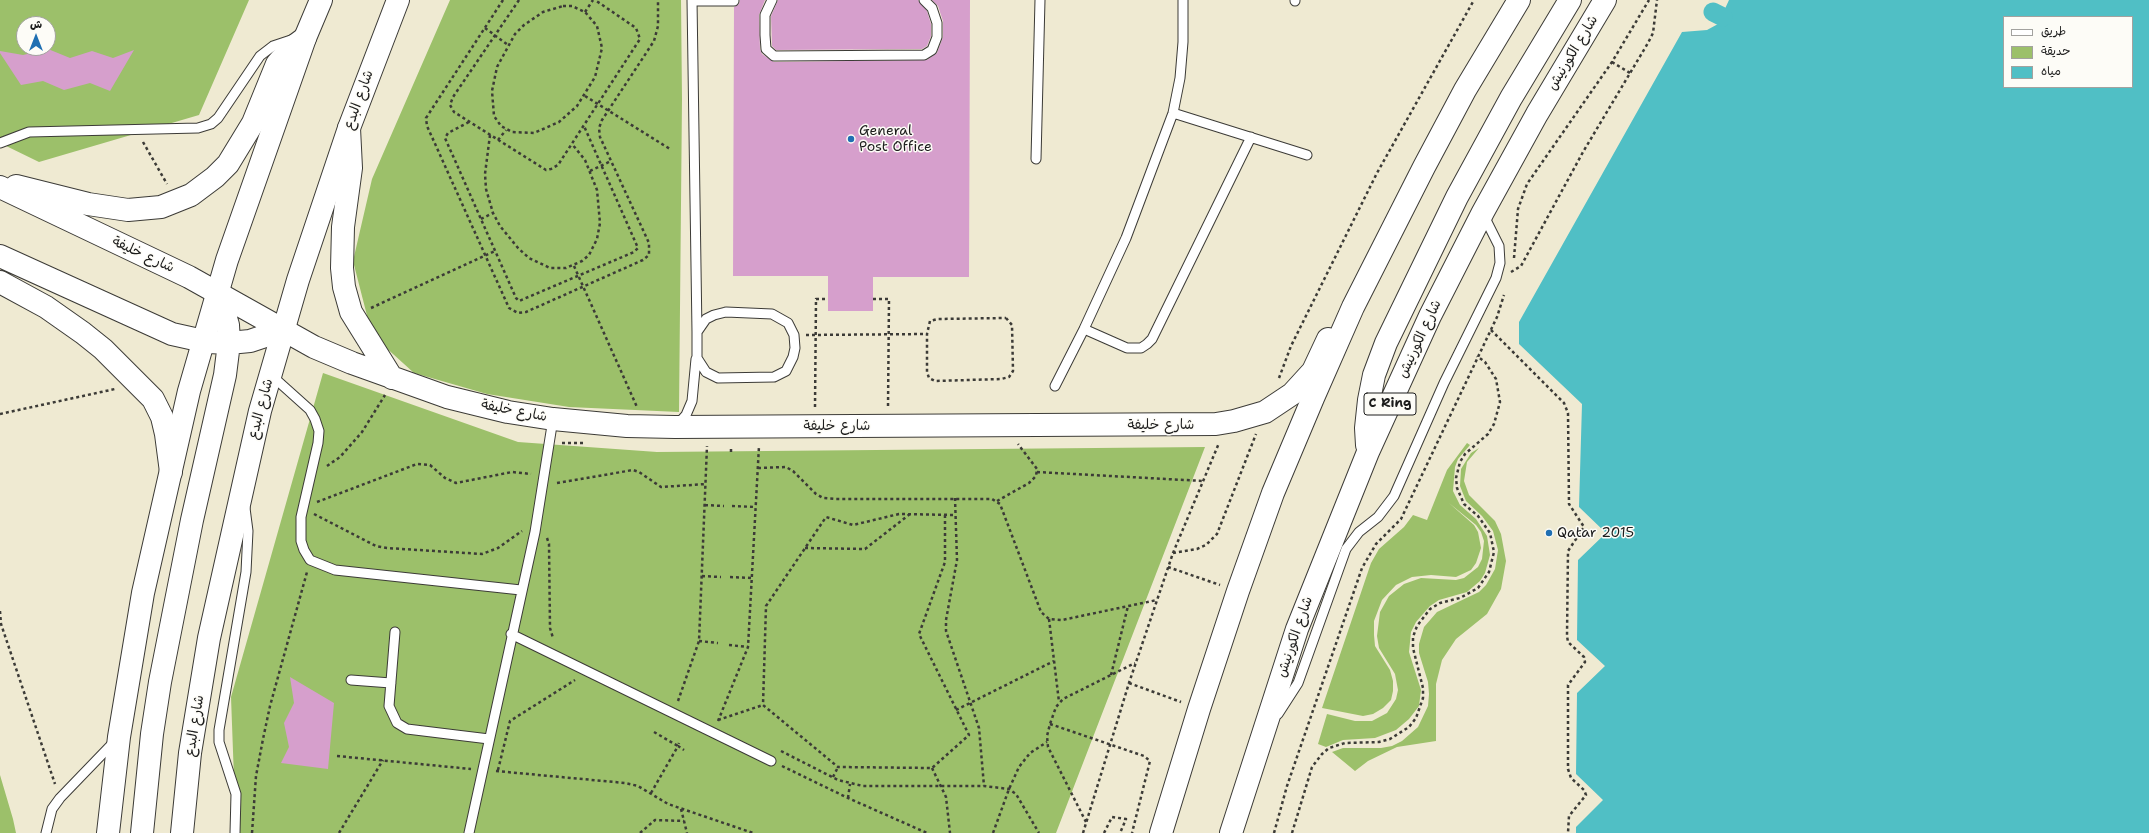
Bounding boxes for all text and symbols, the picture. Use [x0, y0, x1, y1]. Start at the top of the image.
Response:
street label: شارع الكورنيش [1544, 13, 1602, 93]
north arrow [16, 16, 56, 56]
legend [2003, 16, 2133, 88]
text: ش [30, 17, 42, 32]
text: طريق [2041, 23, 2066, 39]
text: حديقة [2041, 43, 2070, 59]
text: مياه [2041, 63, 2061, 79]
street label: شارع البدع [340, 68, 378, 132]
place label: General Post Office [859, 123, 932, 156]
marker: General Post Office [846, 134, 856, 144]
street label: شارع خليفة [109, 233, 177, 277]
street label: شارع الكورنيش [1395, 297, 1445, 381]
street label: شارع البدع [245, 377, 277, 441]
road number: C Ring [1364, 393, 1416, 415]
street label: شارع خليفة [480, 396, 548, 426]
street label: شارع خليفة [1128, 417, 1194, 433]
street label: شارع خليفة [804, 418, 870, 434]
place label: Qatar 2015 [1557, 525, 1634, 541]
marker: Qatar 2015 [1544, 528, 1554, 538]
street label: شارع الكورنيش [1273, 594, 1317, 680]
street label: شارع البدع [182, 694, 208, 758]

